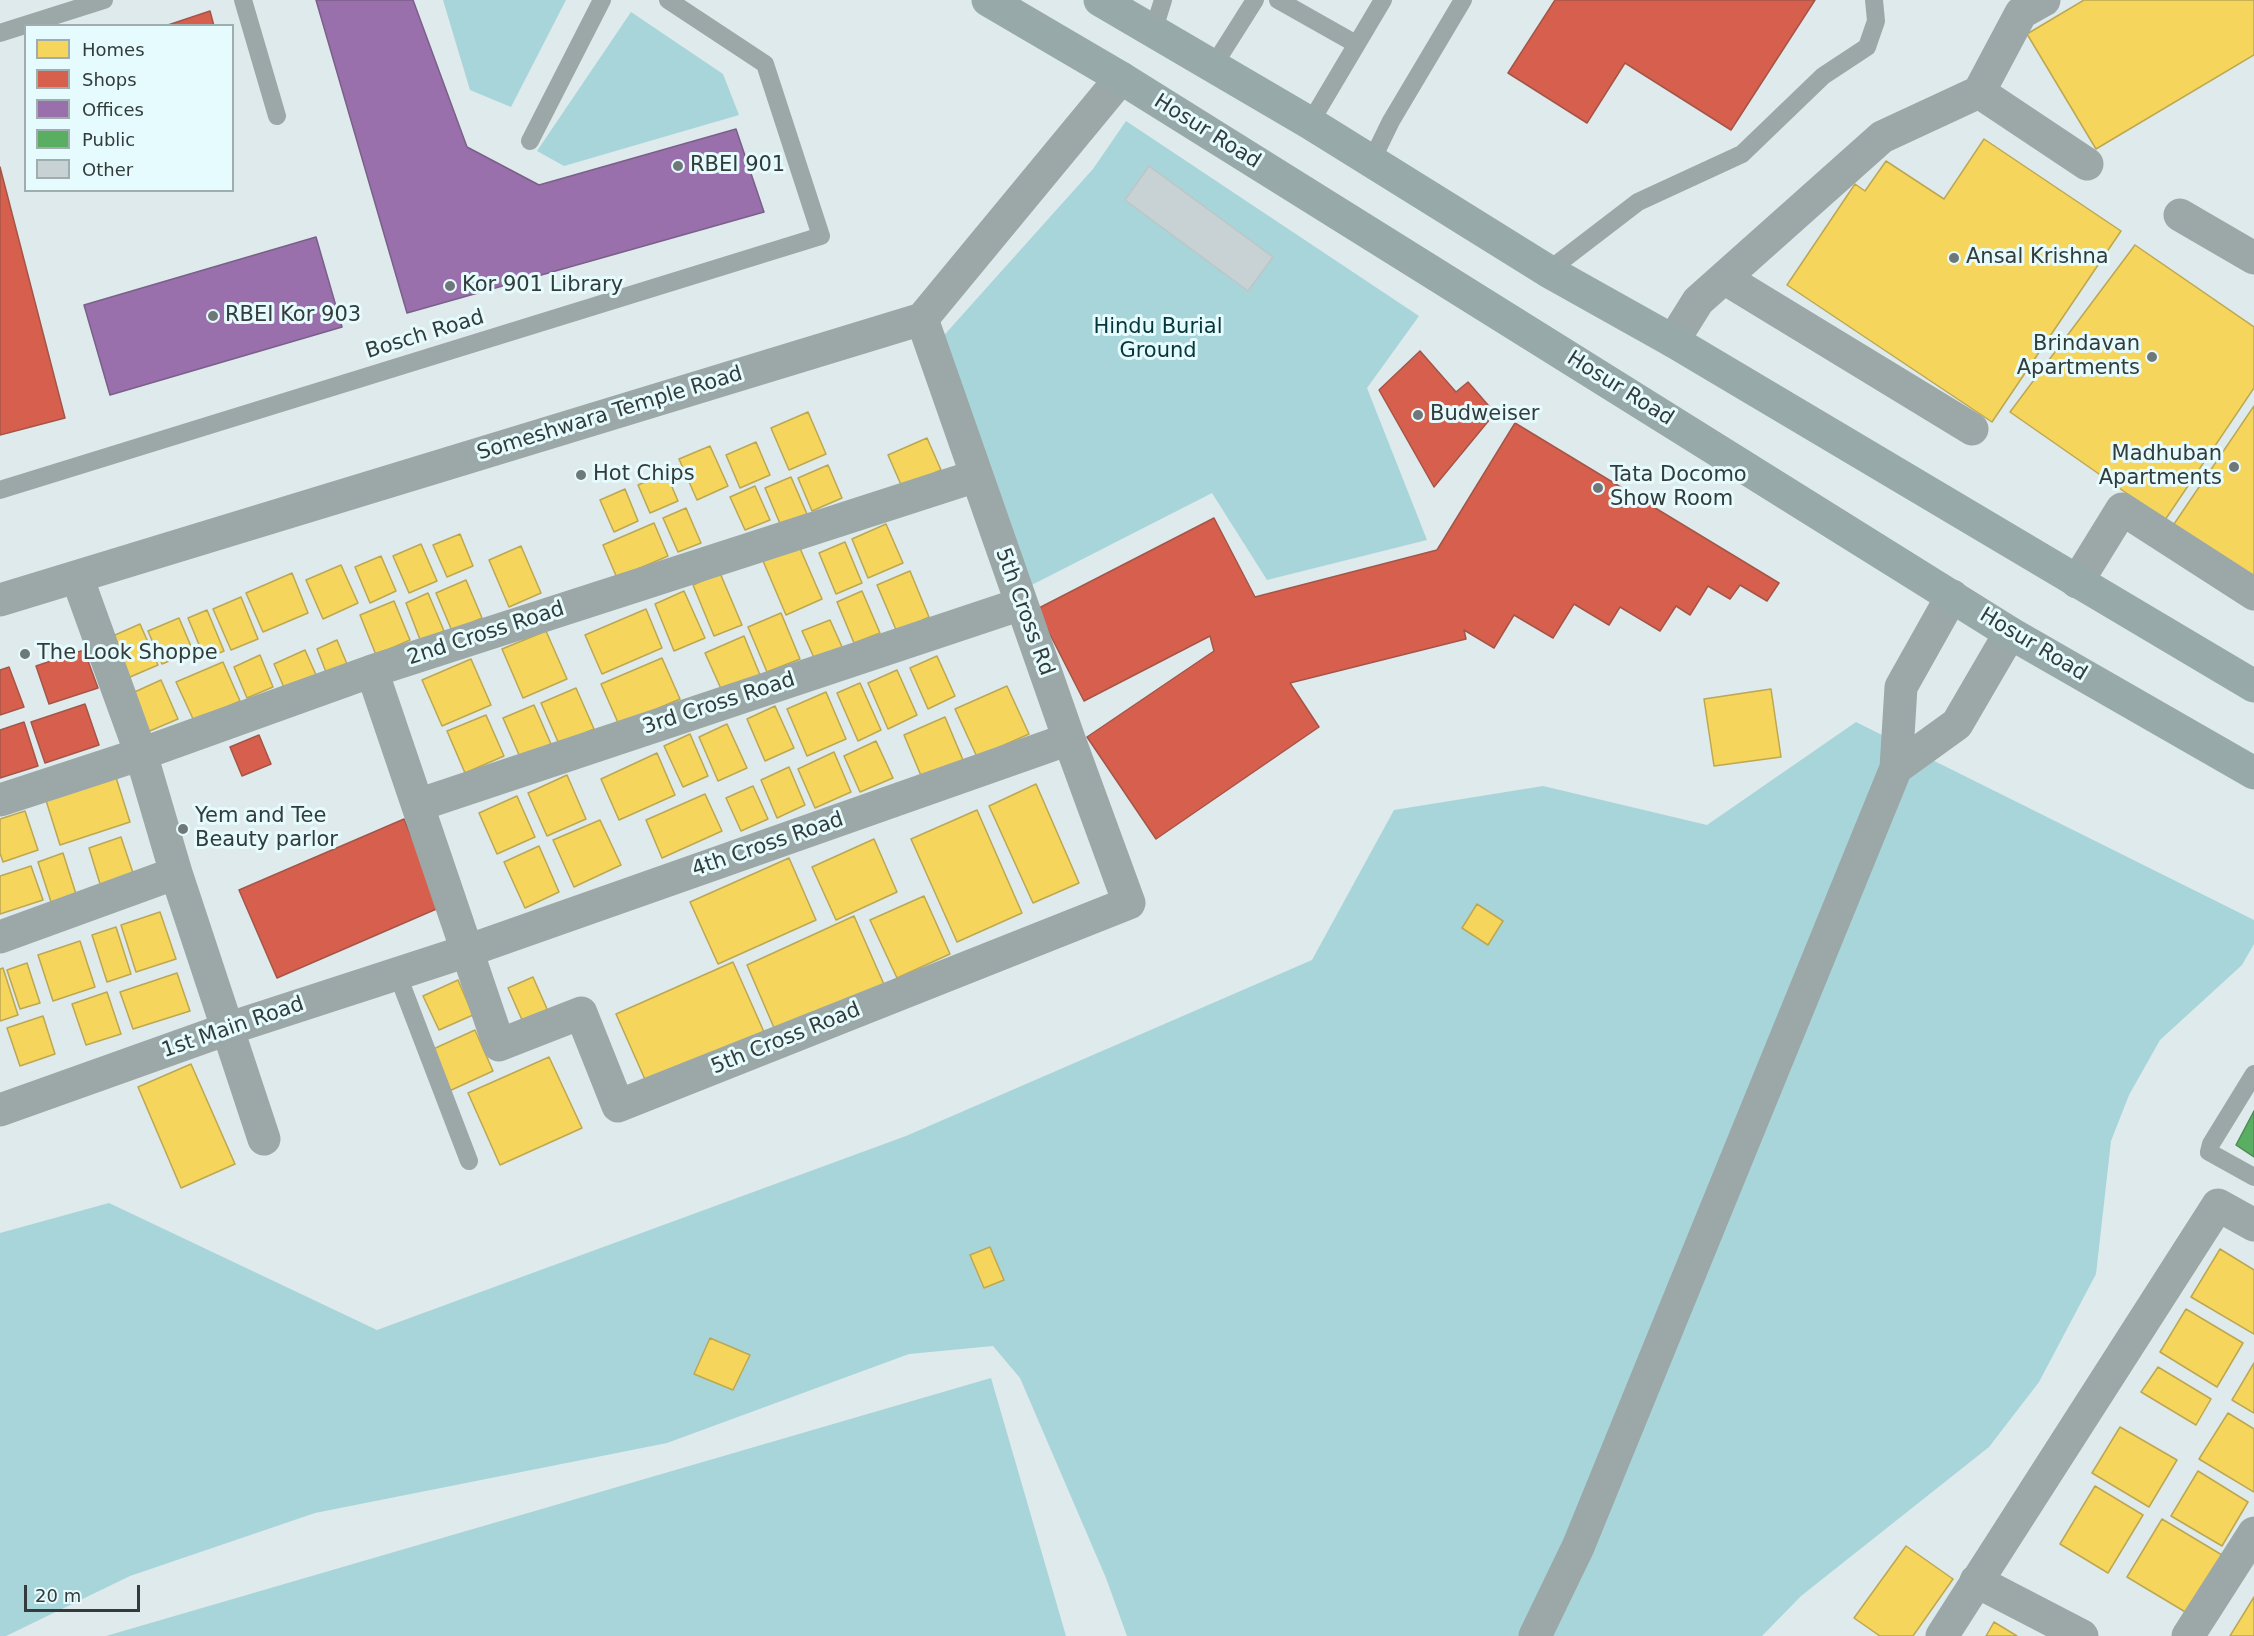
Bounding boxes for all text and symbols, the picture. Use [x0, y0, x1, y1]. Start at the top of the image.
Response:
legend [24, 24, 234, 192]
text: Homes [82, 39, 145, 60]
text: Shops [82, 69, 137, 90]
street label: Hosur Road [1149, 89, 1265, 175]
text: Offices [82, 99, 144, 120]
text: Public [82, 129, 135, 150]
place label: RBEI 901 [690, 153, 785, 179]
text: Other [82, 159, 133, 180]
marker: RBEI 901 [671, 159, 685, 173]
place label: Ansal Krishna [1966, 245, 2109, 271]
marker: Ansal Krishna [1947, 251, 1961, 265]
place label: Kor 901 Library [462, 273, 623, 299]
marker: Kor 901 Library [443, 279, 457, 293]
place label: RBEI Kor 903 [225, 303, 361, 329]
street label: Bosch Road [363, 305, 487, 365]
marker: RBEI Kor 903 [206, 309, 220, 323]
park label: Hindu Burial Ground [1093, 315, 1223, 365]
place label: Brindavan Apartments [2017, 332, 2140, 382]
street label: Hosur Road [1562, 346, 1678, 432]
marker: Brindavan Apartments [2145, 350, 2159, 364]
street label: Someshwara Temple Road [474, 362, 746, 466]
place label: Budweiser [1430, 402, 1539, 428]
marker: Budweiser [1411, 408, 1425, 422]
place label: Madhuban Apartments [2099, 442, 2222, 492]
marker: Madhuban Apartments [2227, 460, 2241, 474]
place label: Hot Chips [593, 462, 695, 488]
place label: Tata Docomo Show Room [1610, 463, 1747, 513]
marker: Hot Chips [574, 468, 588, 482]
marker: Tata Docomo Show Room [1591, 481, 1605, 495]
street label: 5th Cross Rd [989, 545, 1059, 679]
street label: 2nd Cross Road [404, 597, 568, 671]
street label: Hosur Road [1975, 603, 2091, 687]
place label: The Look Shoppe [37, 641, 218, 667]
marker: The Look Shoppe [18, 647, 32, 661]
street label: 3rd Cross Road [640, 668, 798, 740]
place label: Yem and Tee Beauty parlor [195, 804, 338, 854]
street label: 4th Cross Road [689, 807, 847, 883]
marker: Yem and Tee Beauty parlor [176, 822, 190, 836]
street label: 1st Main Road [159, 992, 307, 1064]
street label: 5th Cross Road [708, 998, 864, 1080]
scale bar [27, 1573, 142, 1611]
text: 20 m [35, 1585, 81, 1606]

